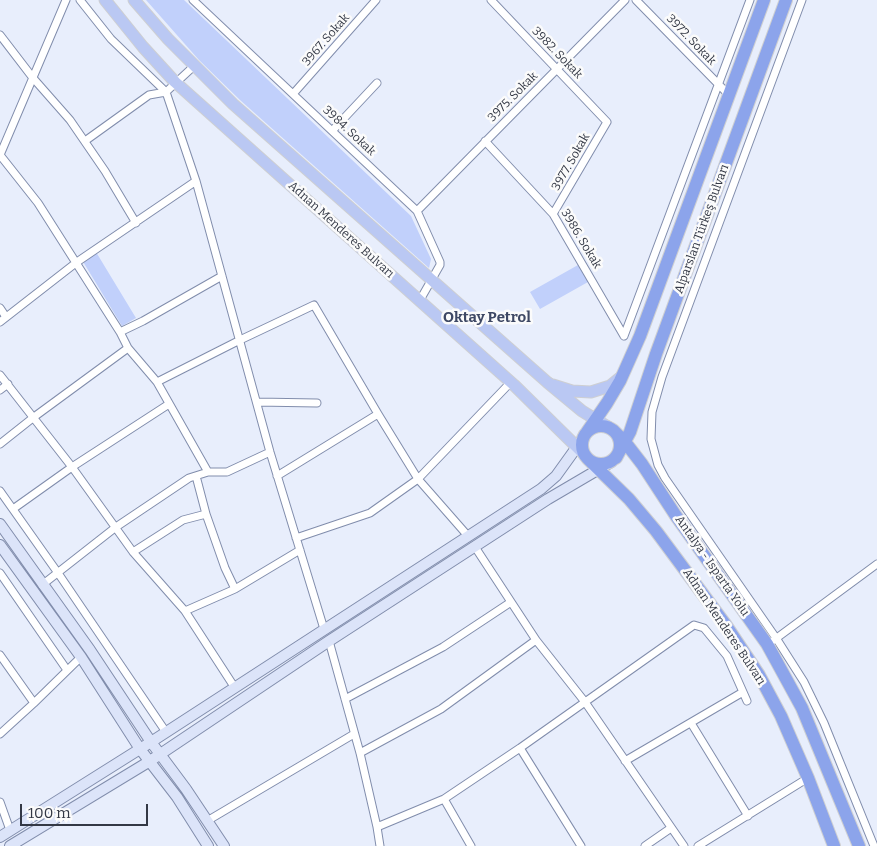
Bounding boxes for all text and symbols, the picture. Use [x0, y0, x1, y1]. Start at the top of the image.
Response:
street label: 3967. Sokak [299, 11, 353, 69]
street label: 3972. Sokak [663, 12, 719, 68]
street label: 3982. Sokak [529, 24, 585, 82]
street label: 3975. Sokak [485, 69, 541, 125]
street label: 3984. Sokak [320, 103, 378, 159]
street label: 3977. Sokak [549, 131, 593, 193]
street label: Alparslan Türkeş Bulvarı [672, 162, 732, 296]
street label: Adnan Menderes Bulvarı [285, 179, 397, 281]
street label: 3986. Sokak [558, 207, 604, 271]
district label: Oktay Petrol [443, 309, 531, 327]
street label: Antalya - Isparta Yolu [672, 513, 752, 619]
street label: Adnan Menderes Bulvarı [680, 566, 768, 688]
scale bar [22, 794, 150, 826]
text: 100 m [28, 804, 71, 822]

